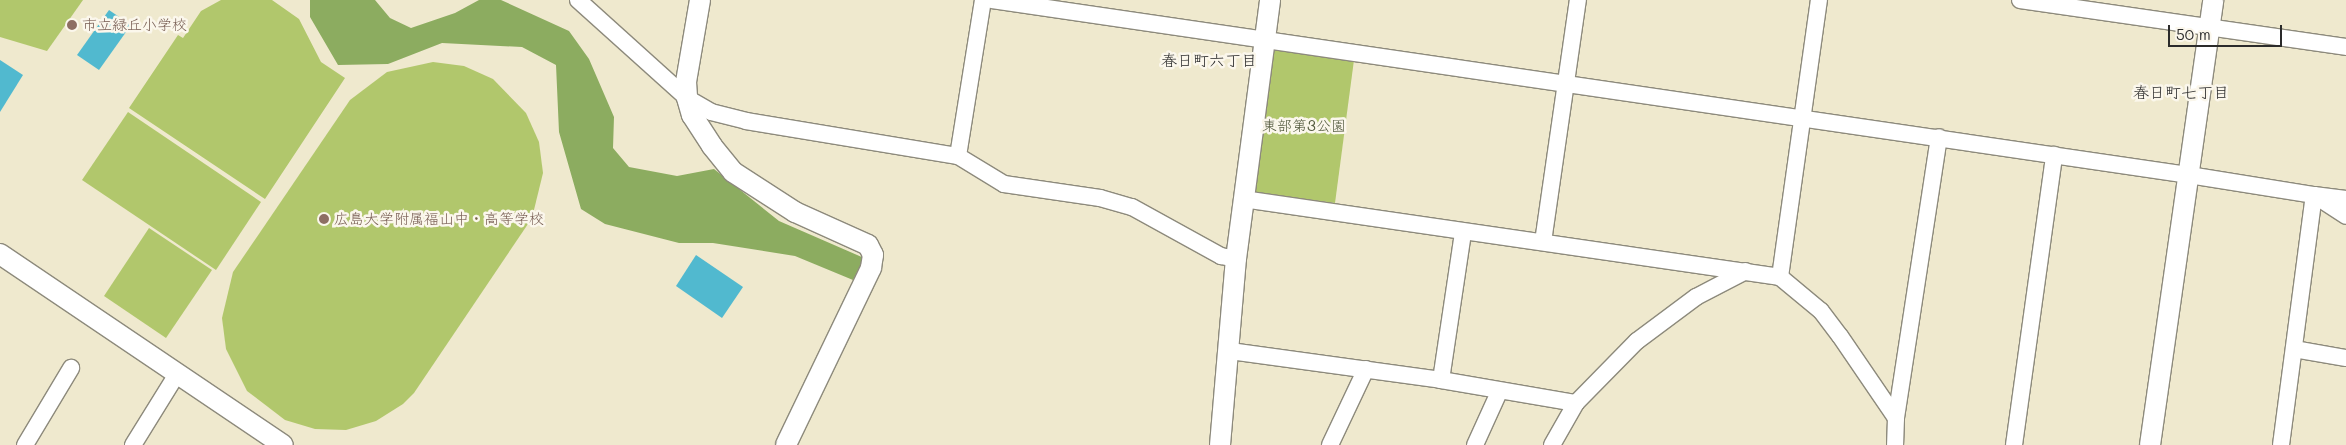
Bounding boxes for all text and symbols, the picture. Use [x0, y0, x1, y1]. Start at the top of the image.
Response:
scale bar [2171, 15, 2285, 47]
place label: 市立緑丘小学校 [82, 16, 187, 34]
marker: 市立緑丘小学校 [66, 19, 78, 31]
text: 50 m [2176, 24, 2211, 44]
district label: 春日町六丁目 [1161, 50, 1257, 70]
district label: 春日町七丁目 [2133, 82, 2229, 102]
park label: 東部第3公園 [1262, 117, 1346, 135]
place label: 広島大学附属福山中・高等学校 [334, 210, 544, 228]
marker: 広島大学附属福山中・高等学校 [318, 213, 330, 225]

